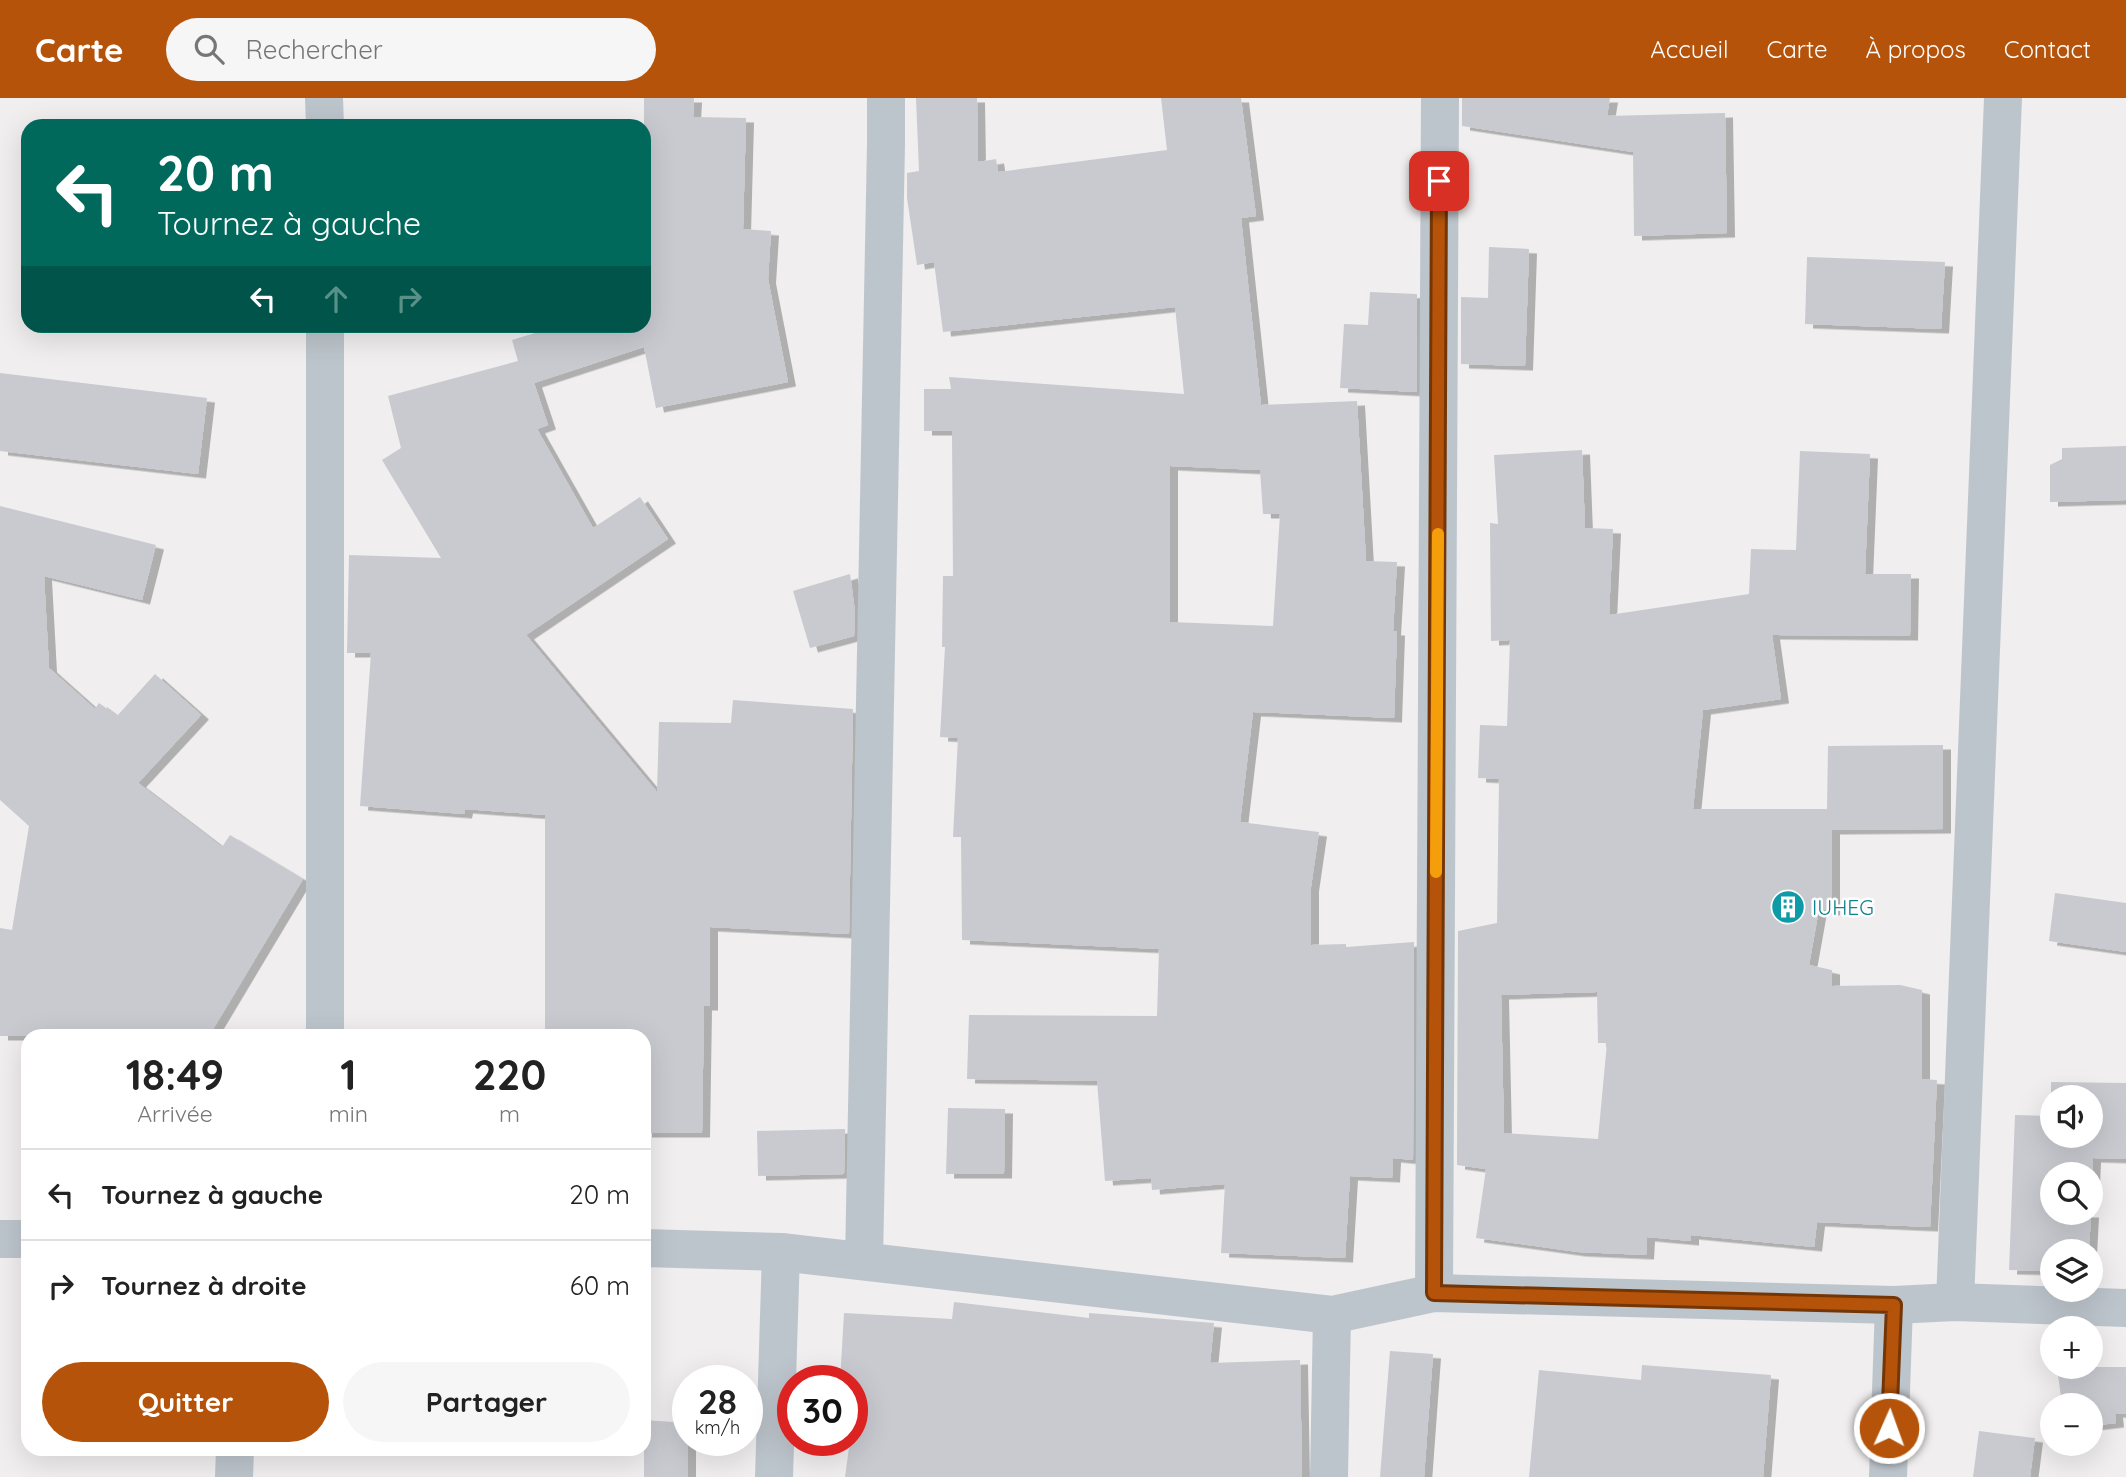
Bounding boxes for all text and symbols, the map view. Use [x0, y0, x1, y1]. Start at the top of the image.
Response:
search box [166, 18, 656, 81]
text: Carte [35, 29, 124, 70]
icon: search [190, 30, 228, 68]
text: Rechercher [246, 33, 383, 66]
text: Accueil [1650, 34, 1729, 64]
text: Carte [1767, 34, 1828, 64]
text: À propos [1866, 34, 1966, 64]
text: Contact [2004, 34, 2091, 64]
text: 20 m [157, 142, 274, 203]
icon: left [42, 147, 133, 238]
pin [1409, 151, 1469, 211]
icon: arrive [1420, 162, 1458, 200]
text: Tournez à gauche [157, 203, 421, 243]
icon: left [244, 280, 282, 318]
icon: ahead [317, 280, 355, 318]
icon: right [390, 280, 428, 318]
building icon: IUHEG [1769, 888, 1807, 926]
place label: IUHEG [1812, 894, 1874, 920]
text: 18:49 [126, 1048, 224, 1101]
text: 1 [340, 1048, 357, 1101]
text: 220 [473, 1048, 546, 1101]
map controls [2040, 1085, 2103, 1456]
button: sound [2040, 1085, 2103, 1148]
text: Arrivée [137, 1099, 213, 1128]
text: min [329, 1099, 368, 1128]
text: m [499, 1099, 520, 1128]
button: search [2040, 1162, 2103, 1225]
icon: left [42, 1176, 80, 1214]
text: Tournez à gauche [101, 1178, 323, 1211]
text: 20 m [569, 1178, 630, 1211]
button: layers [2040, 1239, 2103, 1302]
icon: right [42, 1267, 80, 1305]
text: Tournez à droite [101, 1269, 306, 1302]
text: 60 m [570, 1269, 630, 1302]
button: + [2040, 1316, 2103, 1379]
button: Quitter [42, 1362, 329, 1442]
button: Partager [343, 1362, 630, 1442]
speed limit sign: 30 [777, 1365, 868, 1456]
text: 28 [698, 1379, 737, 1423]
position arrow [1852, 1391, 1926, 1465]
button: − [2040, 1393, 2103, 1456]
text: km/h [695, 1416, 740, 1439]

